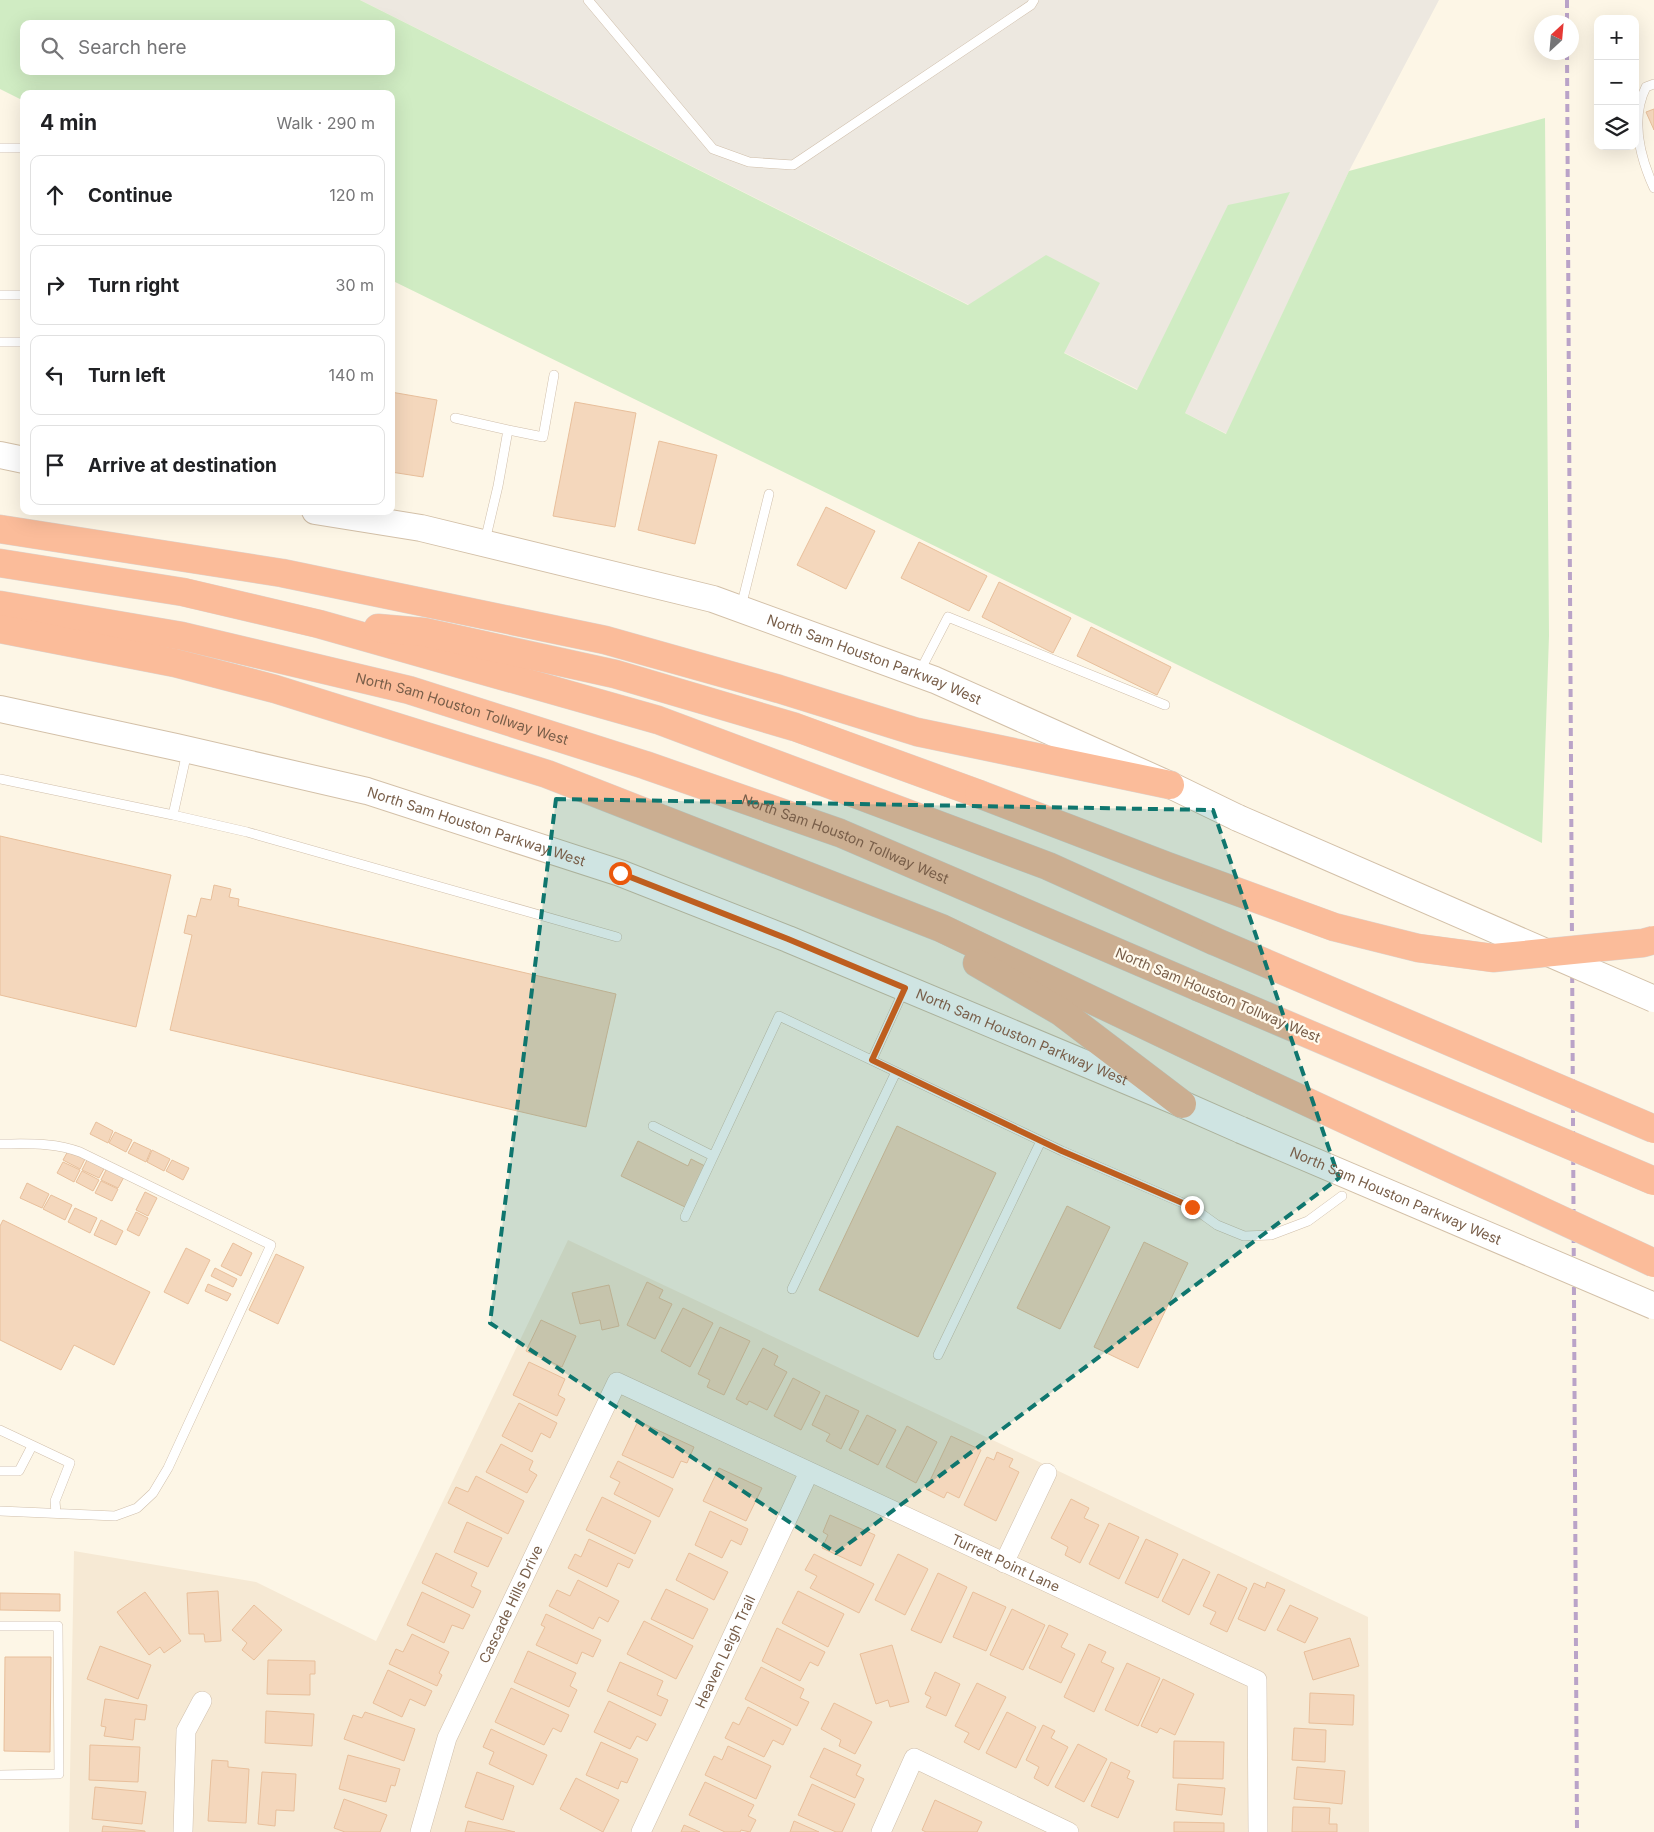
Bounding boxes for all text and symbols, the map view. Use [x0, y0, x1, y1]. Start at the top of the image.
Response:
north arrow [1534, 15, 1579, 60]
map controls [1594, 15, 1639, 150]
button: + [1594, 15, 1639, 60]
search box [20, 20, 395, 75]
icon: search [38, 34, 66, 62]
text: Search here [78, 36, 187, 59]
button: − [1594, 60, 1639, 105]
button: layers [1594, 105, 1639, 150]
text: 4 min [40, 110, 97, 135]
text: Walk · 290 m [277, 113, 375, 133]
icon: ahead [41, 181, 69, 209]
text: Continue [88, 184, 173, 207]
text: 120 m [329, 185, 374, 205]
icon: right [41, 271, 69, 299]
text: Turn right [88, 274, 179, 297]
text: 30 m [336, 275, 374, 295]
icon: left [41, 361, 69, 389]
text: Turn left [88, 364, 166, 387]
text: 140 m [329, 365, 374, 385]
icon: arrive [41, 451, 69, 479]
text: Arrive at destination [88, 454, 277, 477]
street label: North Sam Houston Parkway West [765, 610, 985, 708]
street label: North Sam Houston Tollway West [354, 669, 571, 748]
street label: North Sam Houston Parkway West [365, 783, 588, 869]
street label: North Sam Houston Tollway West [739, 790, 952, 887]
route start [609, 862, 632, 885]
street label: North Sam Houston Tollway West [1113, 944, 1324, 1046]
street label: North Sam Houston Parkway West [914, 985, 1131, 1089]
street label: North Sam Houston Parkway West [1287, 1143, 1504, 1248]
route end [1181, 1196, 1204, 1219]
street label: Turrett Point Lane [949, 1530, 1063, 1595]
street label: Cascade Hills Drive [475, 1542, 546, 1666]
street label: Heaven Leigh Trail [691, 1592, 758, 1711]

